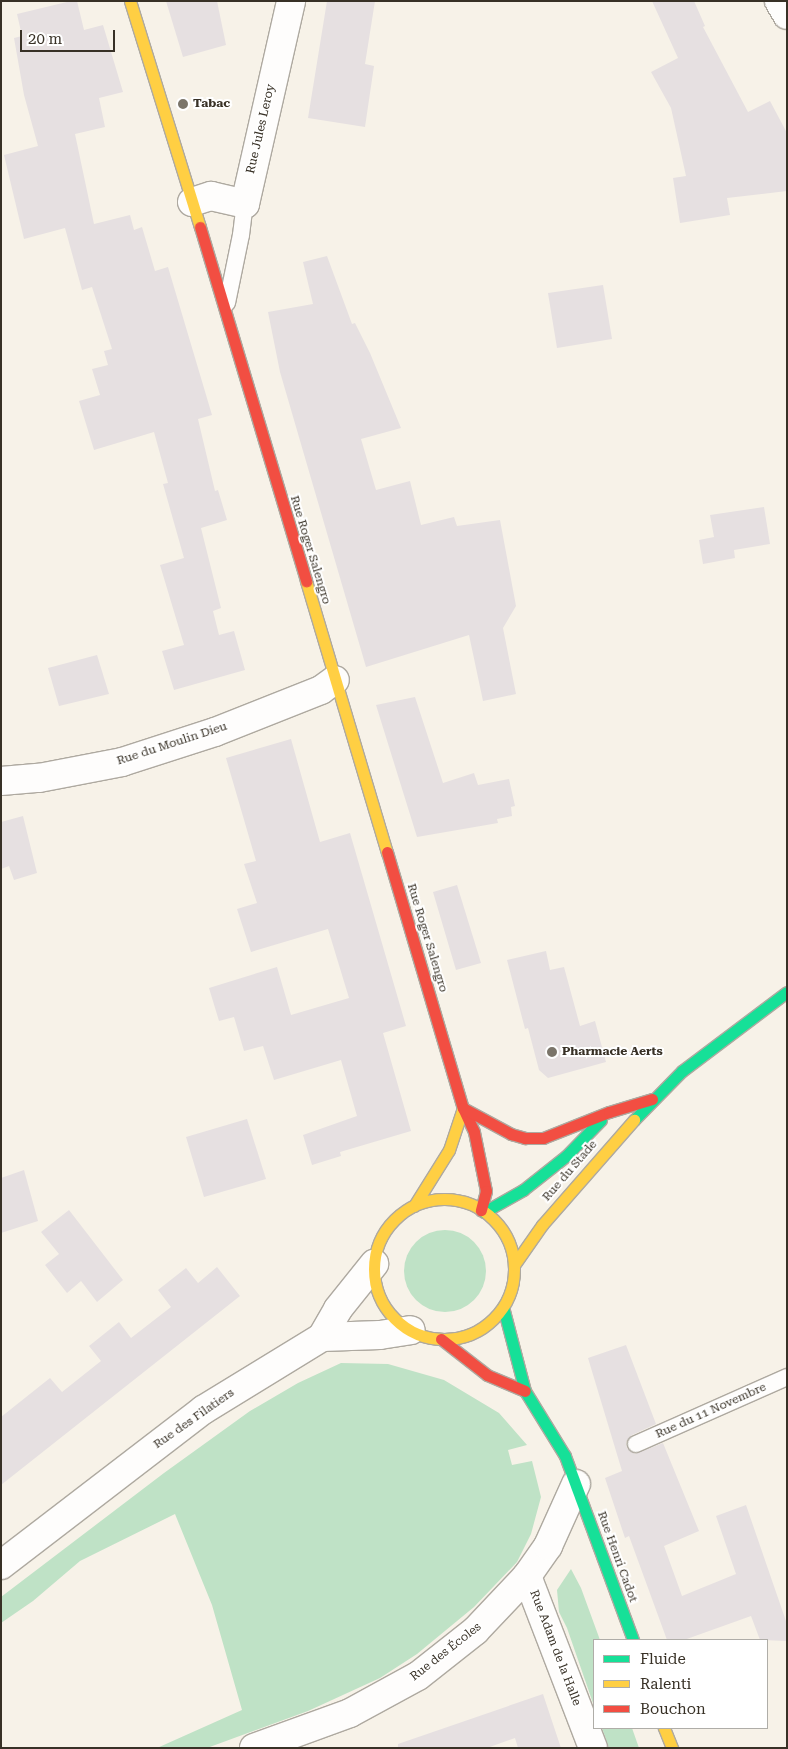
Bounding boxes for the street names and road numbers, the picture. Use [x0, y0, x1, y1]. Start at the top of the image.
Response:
street label: Rue Jules Leroy [244, 83, 278, 175]
street label: Rue Roger Salengro [287, 494, 333, 606]
street label: Rue du Moulin Dieu [115, 719, 229, 769]
street label: Rue Roger Salengro [404, 882, 450, 994]
street label: Rue du Stade [540, 1138, 600, 1204]
street label: Rue du 11 Novembre [653, 1380, 769, 1442]
street label: Rue des Filatiers [151, 1386, 237, 1452]
street label: Rue Henri Cadot [594, 1510, 640, 1604]
street label: Rue Adam de la Halle [526, 1588, 584, 1708]
street label: Rue des Écoles [408, 1620, 484, 1684]

